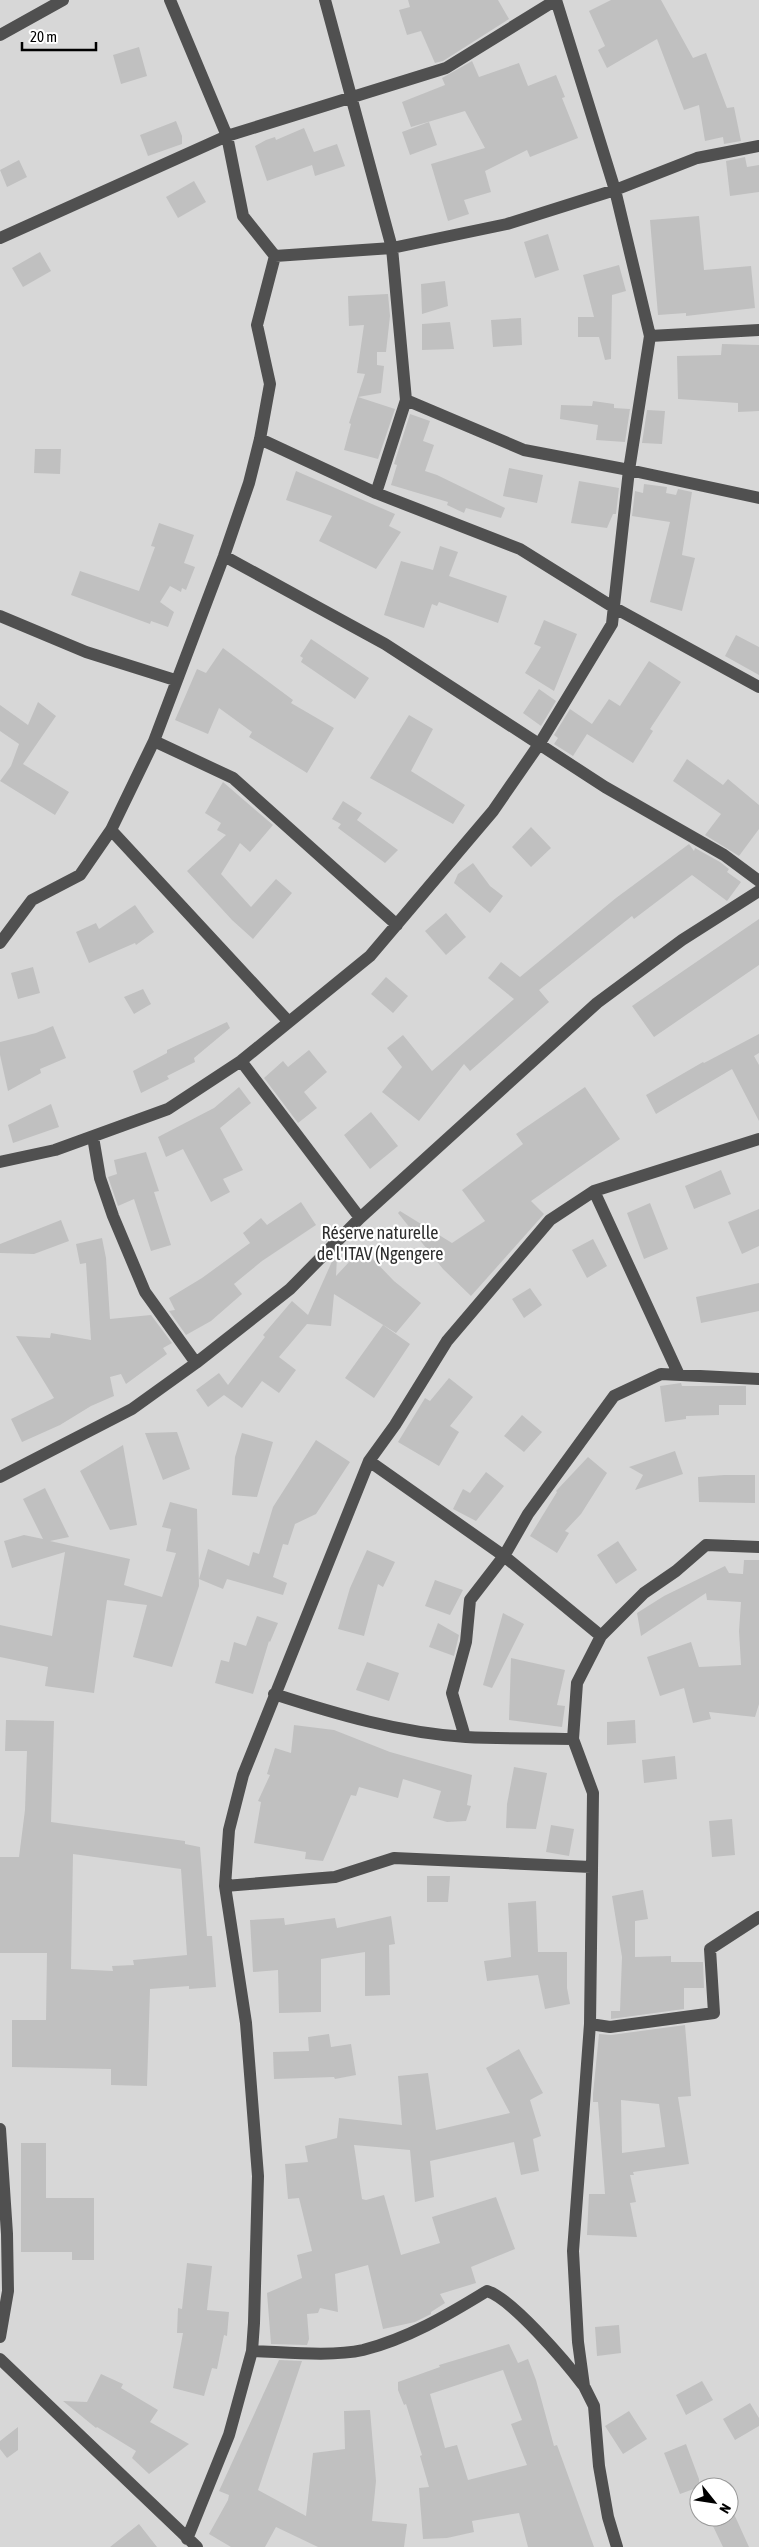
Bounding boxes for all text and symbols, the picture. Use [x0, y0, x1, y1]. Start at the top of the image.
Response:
scale bar [22, 20, 96, 52]
text: 20 m [30, 28, 57, 45]
park label: Réserve naturelle de l'ITAV (Ngengere [317, 1222, 443, 1264]
north arrow [689, 2477, 739, 2527]
text: N [716, 2501, 734, 2516]

